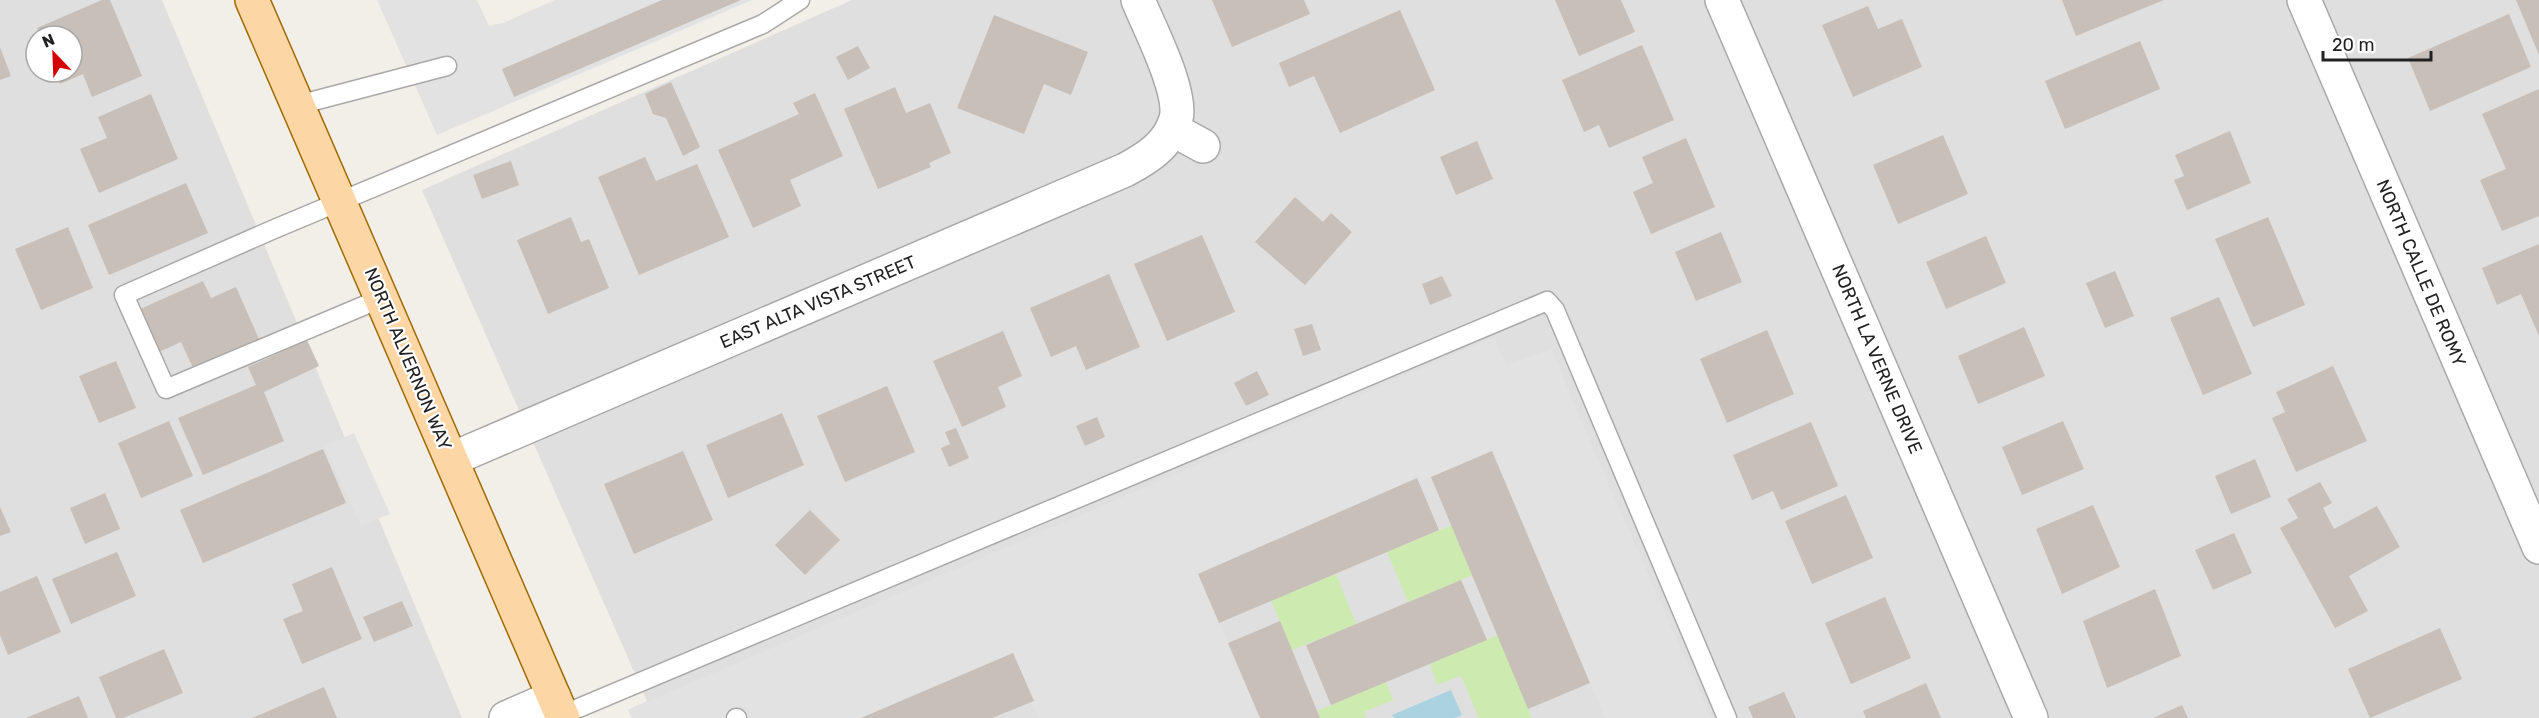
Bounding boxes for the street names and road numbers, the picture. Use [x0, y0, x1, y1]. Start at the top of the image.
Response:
street label: NORTH CALLE DE ROMY [2372, 176, 2471, 370]
street label: EAST ALTA VISTA STREET [717, 251, 919, 353]
street label: NORTH LA VERNE DRIVE [1827, 261, 1927, 457]
street label: NORTH ALVERNON WAY [360, 264, 457, 454]

